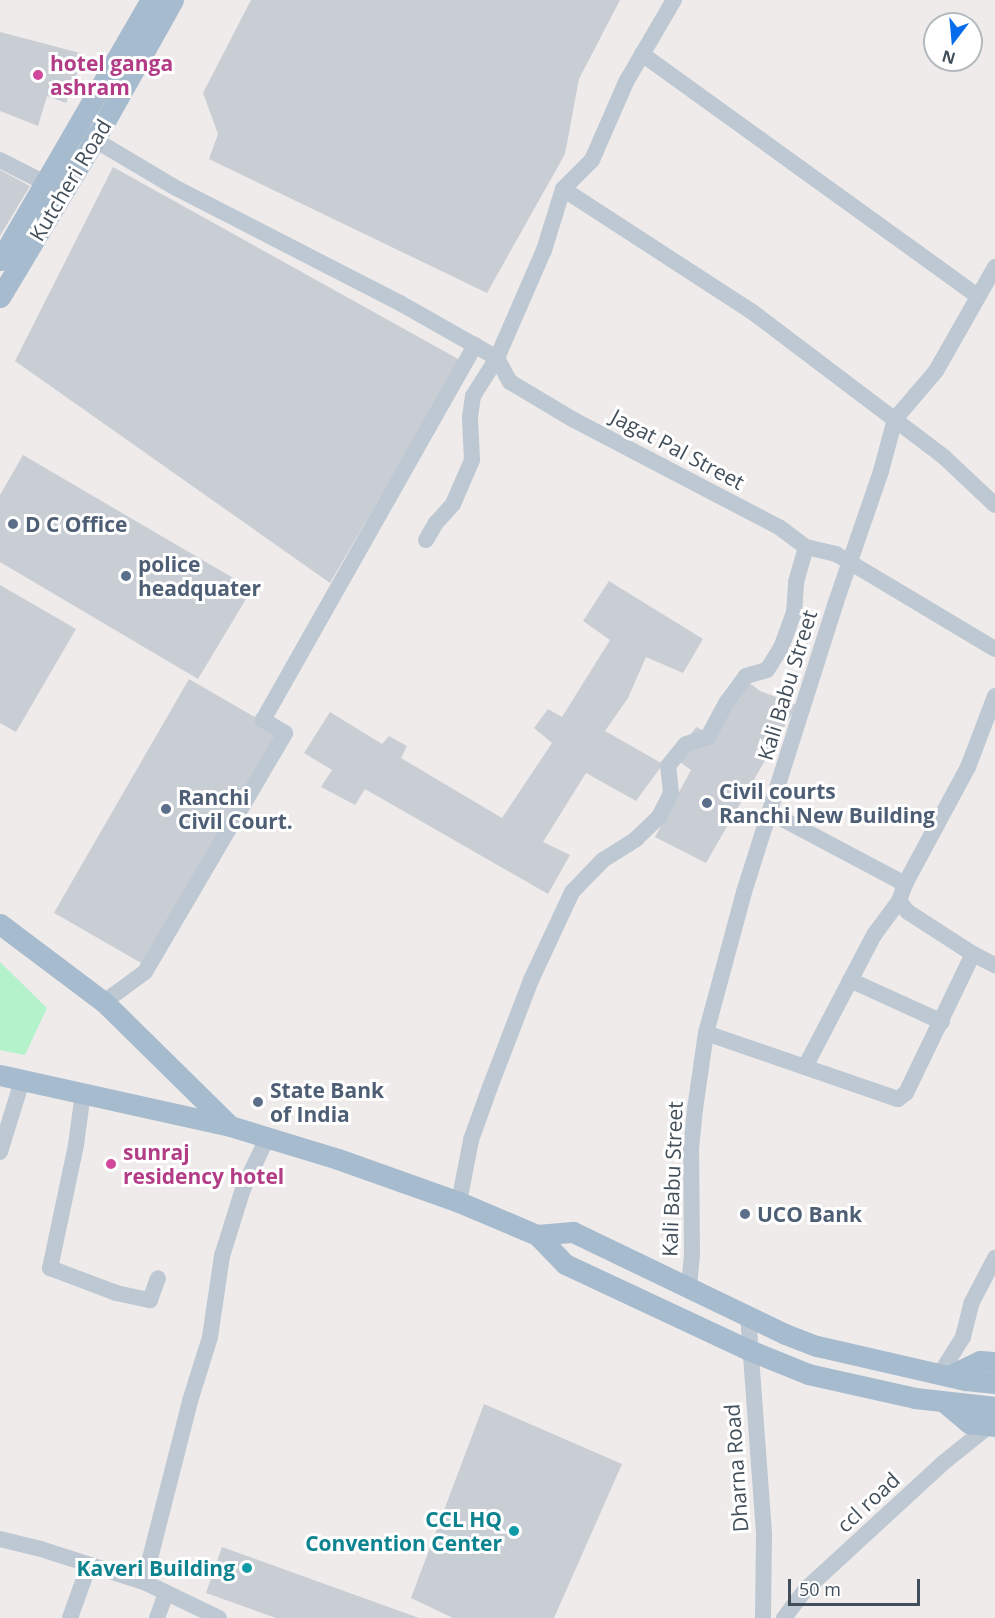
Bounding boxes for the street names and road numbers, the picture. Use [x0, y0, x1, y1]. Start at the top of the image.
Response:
street label: Kutcheri Road [24, 115, 116, 245]
street label: Jagat Pal Street [607, 403, 749, 495]
street label: Kali Babu Street [752, 607, 822, 763]
street label: Kali Babu Street [657, 1101, 687, 1257]
street label: Dharna Road [719, 1403, 753, 1533]
street label: ccl road [831, 1467, 905, 1537]

